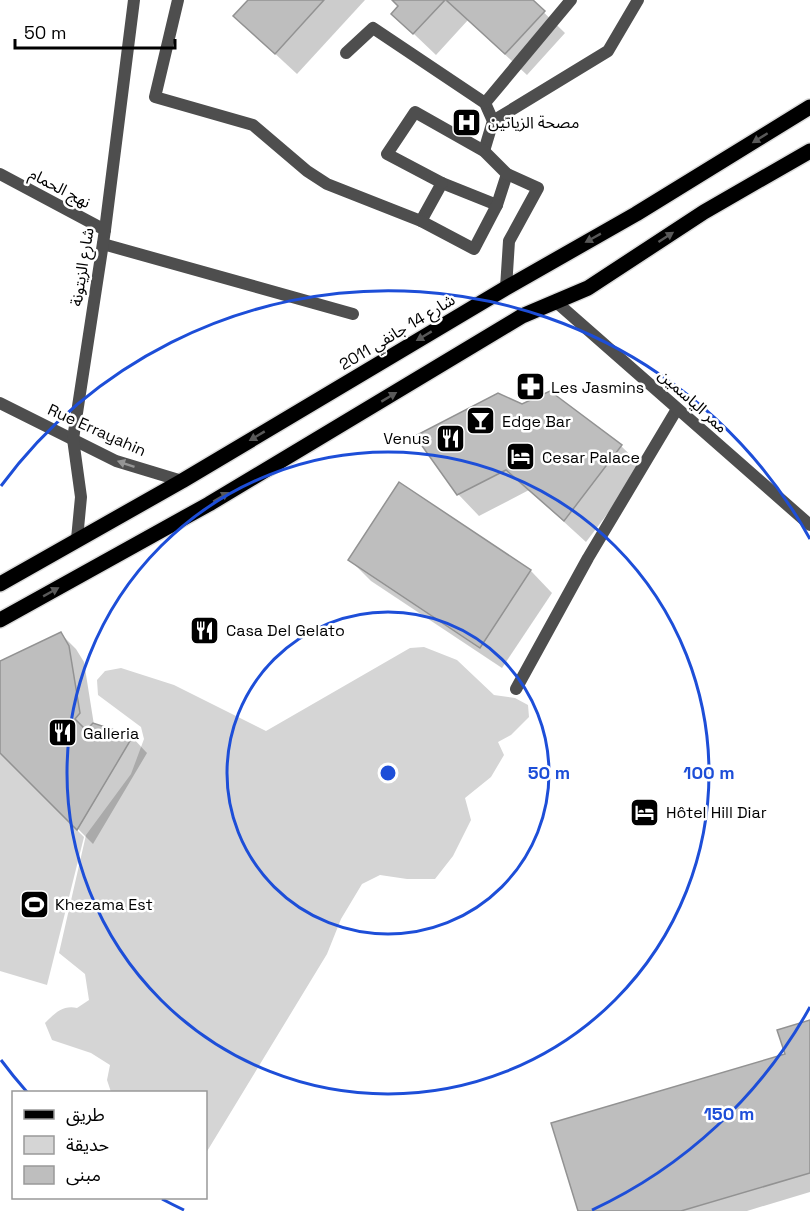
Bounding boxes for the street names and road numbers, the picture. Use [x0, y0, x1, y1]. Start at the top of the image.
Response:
street label: نهج الحمام [25, 163, 94, 215]
street label: شارع الزيتونة [65, 226, 101, 308]
street label: شارع 14 جانفي 2011 [335, 289, 460, 377]
street label: ممر الياسمين [654, 364, 732, 438]
street label: Rue Errayahin [44, 399, 150, 461]

